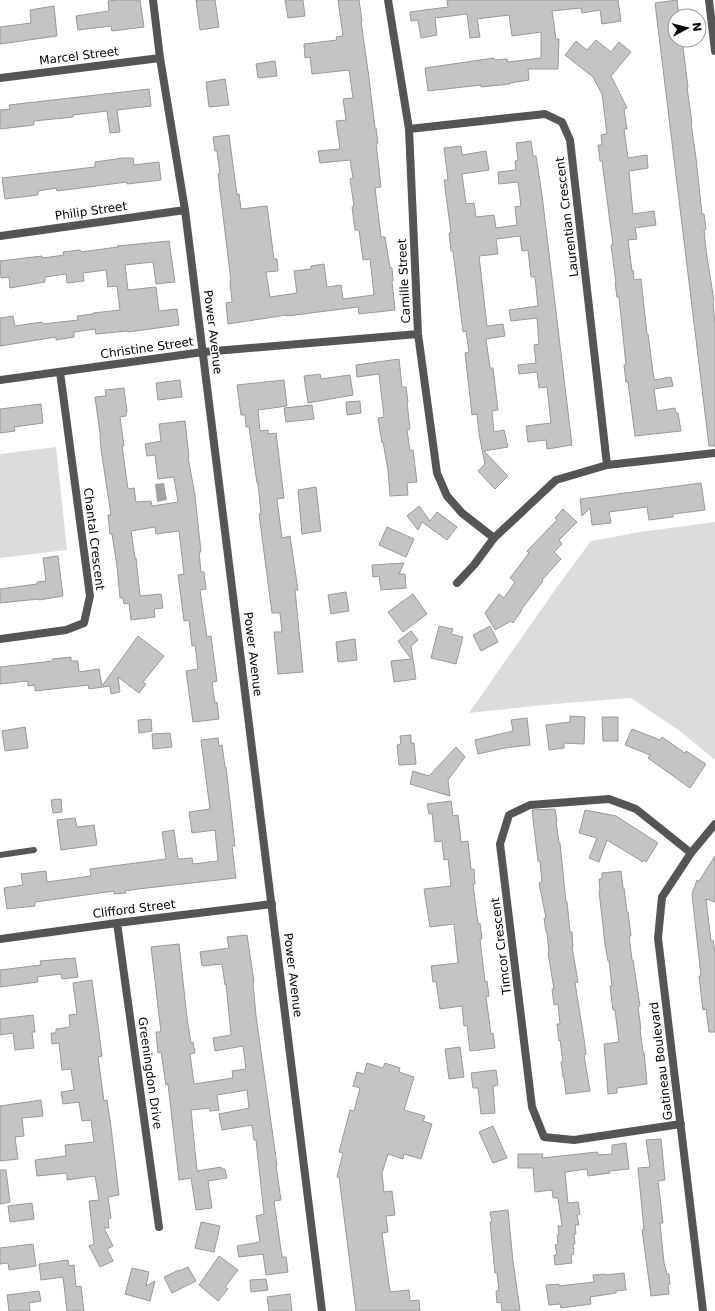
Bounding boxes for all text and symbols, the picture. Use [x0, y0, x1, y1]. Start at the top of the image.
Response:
north arrow [667, 8, 707, 48]
text: N [689, 21, 703, 32]
street label: Marcel Street [38, 44, 120, 68]
street label: Laurentian Crescent [553, 156, 581, 278]
street label: Philip Street [54, 199, 128, 223]
street label: Camille Street [395, 238, 413, 324]
street label: Power Avenue [201, 289, 225, 375]
street label: Christine Street [100, 334, 195, 361]
street label: Chantal Crescent [81, 487, 107, 591]
street label: Power Avenue [241, 611, 265, 697]
street label: Timcor Crescent [488, 896, 514, 996]
street label: Clifford Street [92, 897, 176, 921]
street label: Power Avenue [281, 932, 305, 1018]
street label: Gatineau Boulevard [647, 1001, 675, 1121]
street label: Greeningdon Drive [135, 1016, 165, 1130]

